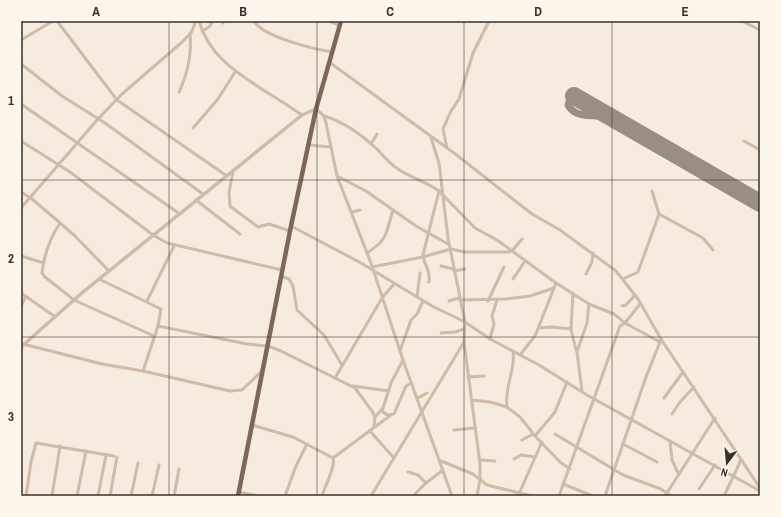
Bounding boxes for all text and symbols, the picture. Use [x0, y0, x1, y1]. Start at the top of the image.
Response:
text: A [92, 3, 100, 20]
text: B [239, 3, 247, 20]
text: C [386, 3, 394, 20]
text: D [534, 3, 542, 20]
text: E [681, 3, 689, 20]
text: 1 [8, 92, 14, 109]
text: 2 [8, 250, 14, 267]
text: 3 [8, 408, 14, 425]
north arrow [707, 443, 747, 483]
text: N [719, 465, 729, 480]

